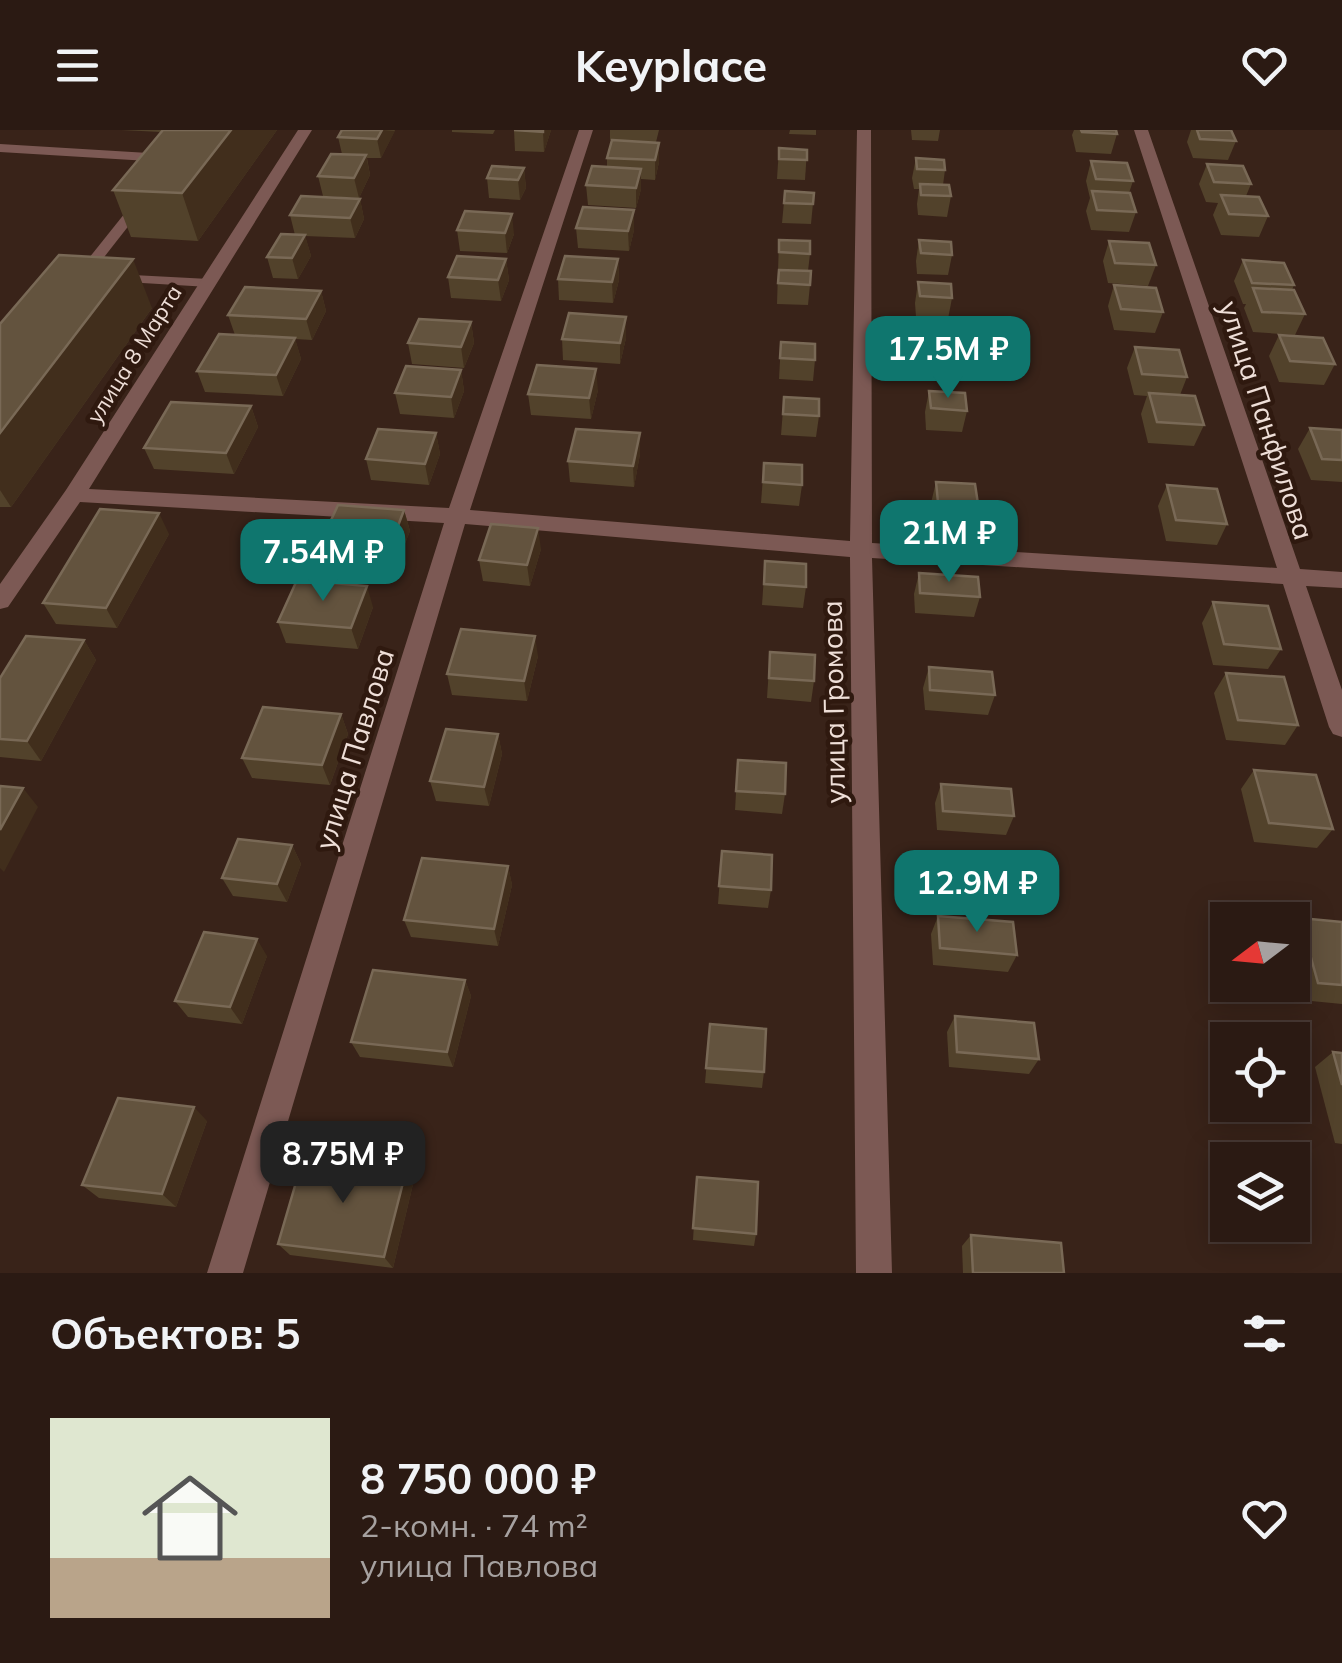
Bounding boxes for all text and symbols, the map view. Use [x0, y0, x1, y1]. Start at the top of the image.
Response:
text: Keyplace [575, 37, 767, 93]
icon: menu [50, 38, 105, 93]
icon: heart [1237, 38, 1292, 93]
street label: улица 8 Марта [80, 280, 188, 428]
street label: улица Панфилова [1212, 296, 1322, 544]
pin: 17.5M ₽ [856, 316, 1040, 401]
text: 17.5M ₽ [887, 328, 1009, 368]
pin: 21M ₽ [879, 500, 1019, 585]
text: 21M ₽ [902, 512, 996, 552]
pin: 7.54M ₽ [231, 519, 415, 604]
text: 7.54M ₽ [262, 531, 384, 571]
street label: улица Громова [814, 600, 852, 804]
street label: улица Павлова [307, 644, 401, 854]
pin: 12.9M ₽ [885, 850, 1069, 935]
text: 12.9M ₽ [916, 862, 1038, 902]
north arrow [1210, 902, 1310, 1002]
map controls [1210, 902, 1310, 1242]
button: locate [1210, 1022, 1310, 1122]
pin: 8.75M ₽ [251, 1121, 435, 1206]
text: 8.75M ₽ [282, 1133, 404, 1173]
button: layers [1210, 1142, 1310, 1242]
icon: filters [1237, 1306, 1292, 1361]
text: Объектов: 5 [50, 1307, 300, 1360]
text: 8 750 000 ₽ [360, 1452, 596, 1505]
icon: home [130, 1458, 250, 1578]
icon: heart [1237, 1491, 1292, 1546]
text: 2-комн. · 74 m² [360, 1505, 588, 1545]
text: улица Павлова [360, 1545, 598, 1585]

